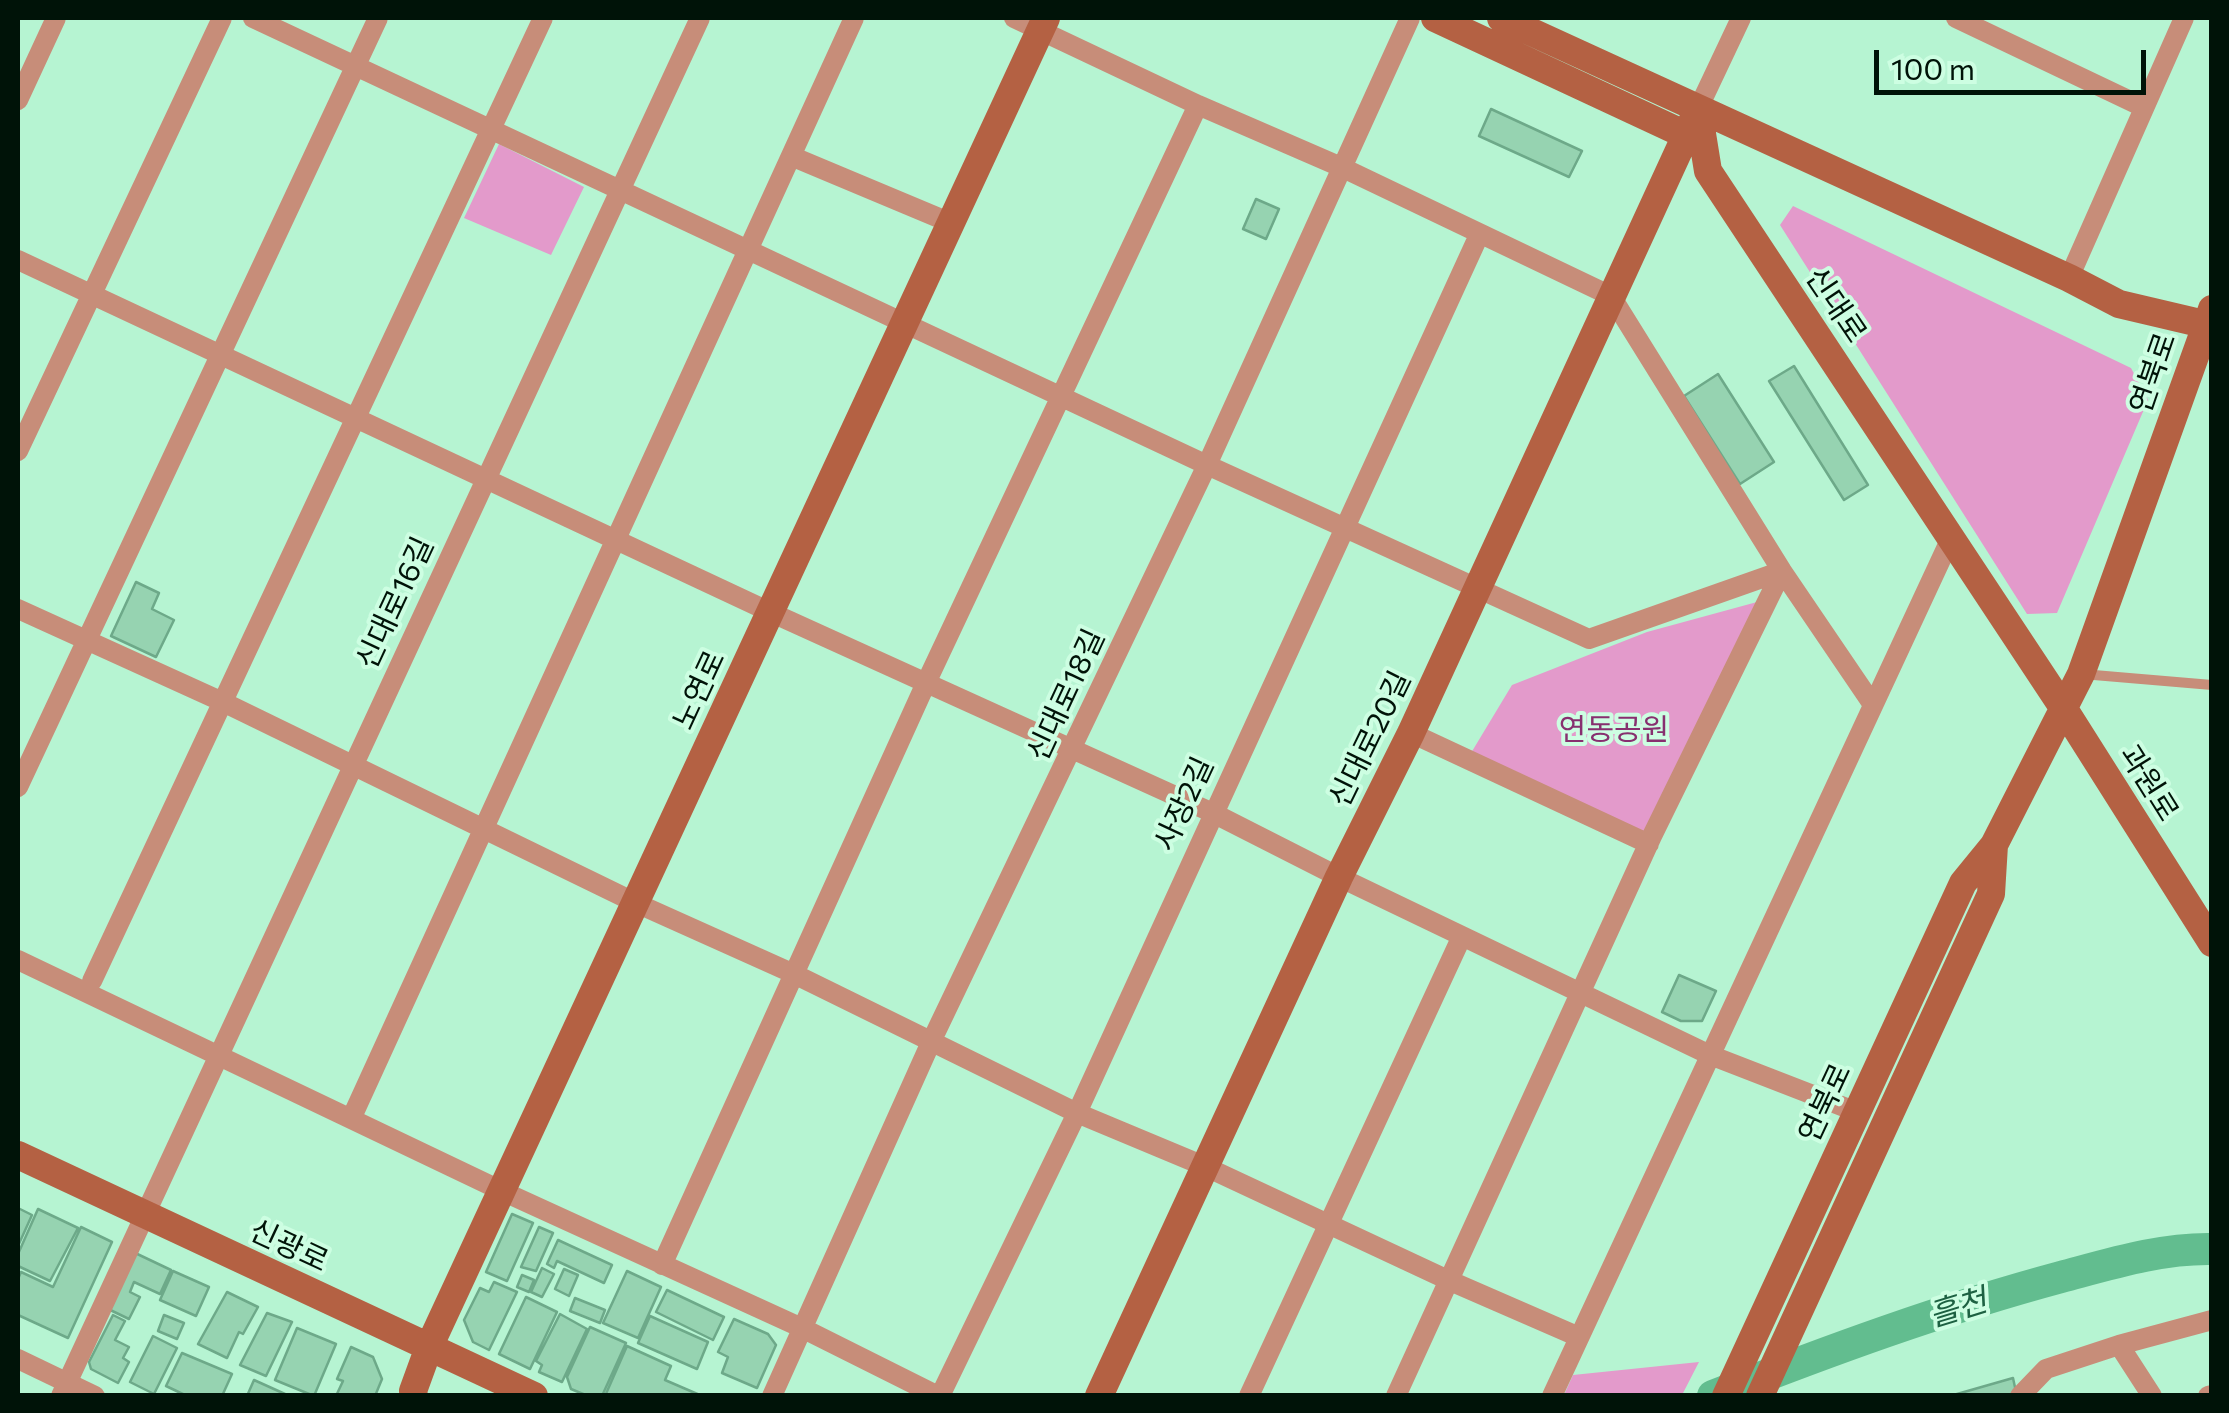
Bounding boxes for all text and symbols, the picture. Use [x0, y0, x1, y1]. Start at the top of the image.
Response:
scale bar [1879, 30, 2152, 92]
text: 100 m [1891, 49, 1975, 86]
street label: 신대로 [1798, 261, 1874, 349]
street label: 연북로 [2123, 328, 2183, 418]
street label: 신대로16길 [349, 531, 441, 675]
street label: 신대로18길 [1020, 623, 1112, 767]
street label: 노연로 [665, 645, 733, 735]
street label: 신대로20길 [1322, 665, 1418, 813]
park label: 연동공원 [1559, 712, 1669, 748]
street label: 과원로 [2112, 738, 2186, 828]
street label: 사장2길 [1147, 751, 1221, 857]
street label: 연북로 [1791, 1058, 1859, 1148]
street label: 신광로 [244, 1212, 334, 1280]
water label: 흘천 [1924, 1281, 1992, 1335]

